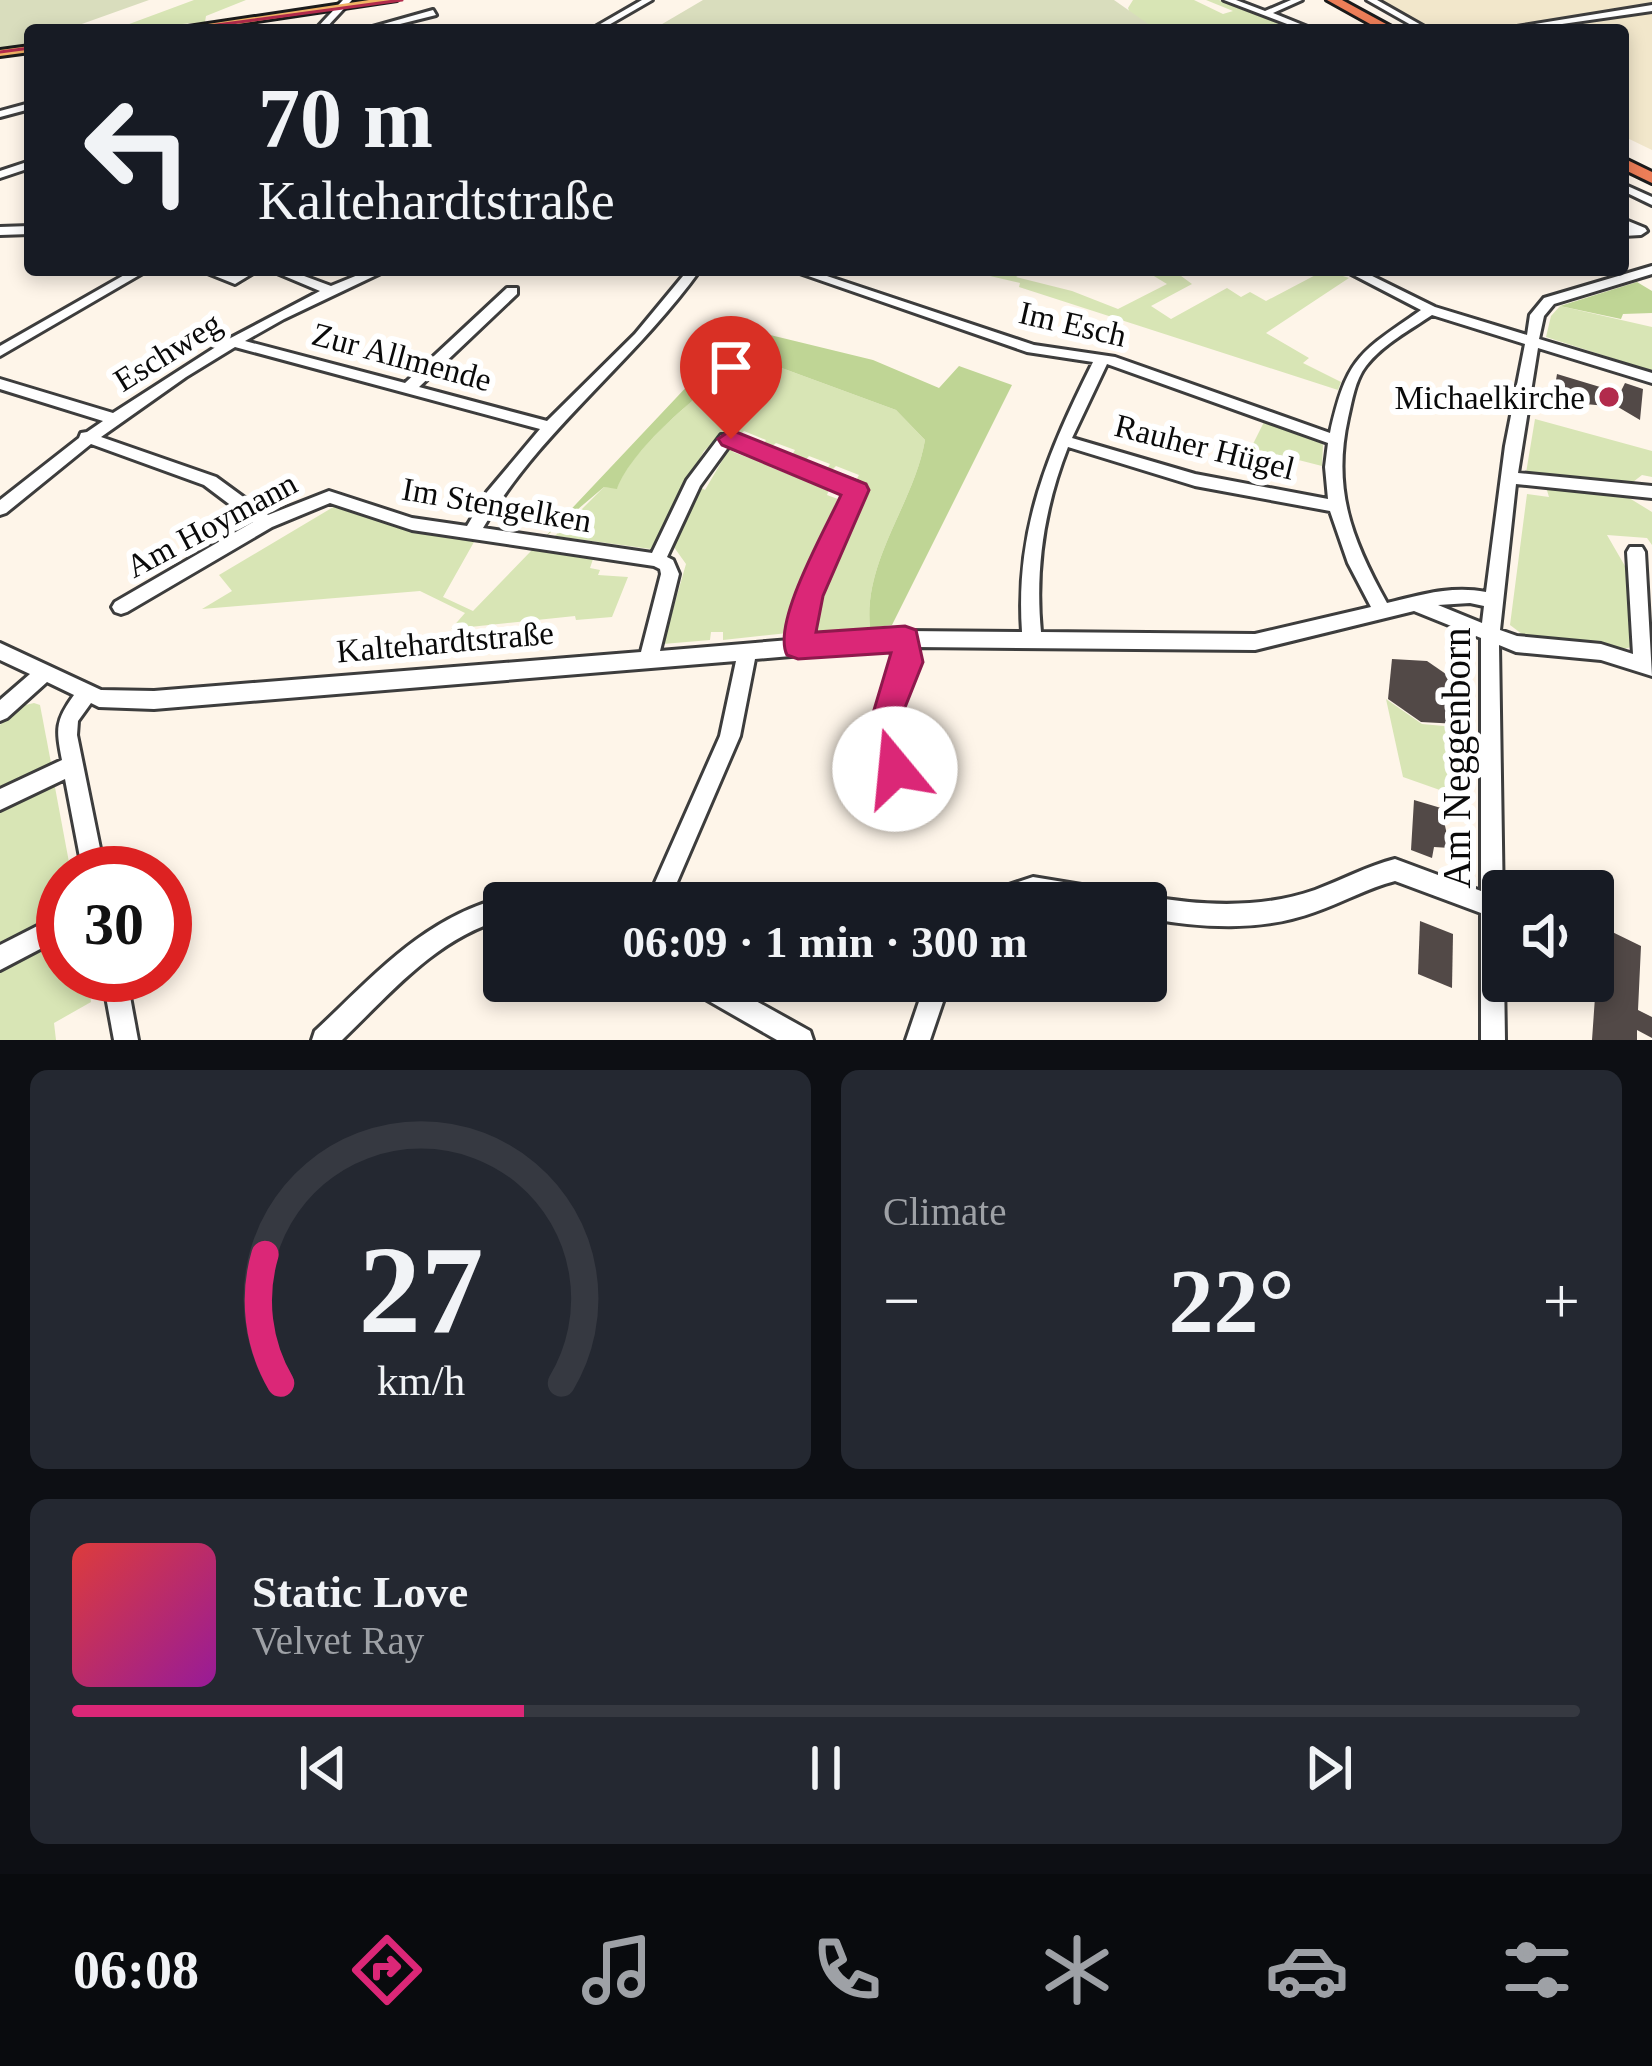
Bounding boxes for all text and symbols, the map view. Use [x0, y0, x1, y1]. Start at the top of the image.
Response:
icon: left [60, 72, 216, 228]
text: 70 m [258, 72, 433, 165]
text: Kaltehardtstraße [258, 171, 615, 231]
street label: Im Esch [1016, 294, 1130, 354]
street label: Eschweg [107, 305, 228, 399]
street label: Zur Allmende [308, 316, 495, 398]
pin [680, 316, 782, 439]
icon: arrive [698, 334, 764, 400]
place label: Michaelkirche [1394, 380, 1585, 416]
marker: Michaelkirche [1596, 384, 1622, 410]
street label: Rauher Hügel [1111, 407, 1298, 487]
street label: Am Hoymann [120, 465, 303, 585]
street label: Im Stengelken [399, 471, 594, 539]
street label: Kaltehardtstraße [335, 615, 555, 669]
street label: Am Neggenborn [1435, 627, 1479, 889]
position arrow [832, 706, 958, 832]
speed limit sign: 30 [36, 846, 192, 1002]
map controls [1482, 870, 1614, 1002]
button: sound [1482, 870, 1614, 1002]
text: 06:09 · 1 min · 300 m [623, 917, 1028, 967]
text: Climate [883, 1190, 1006, 1233]
text: 27 [358, 1221, 483, 1359]
text: 22° [1169, 1252, 1295, 1351]
text: − [883, 1264, 920, 1337]
text: + [1543, 1264, 1580, 1337]
text: km/h [376, 1356, 465, 1403]
text: Static Love [252, 1567, 468, 1617]
text: Velvet Ray [252, 1619, 424, 1662]
icon: previous [290, 1735, 356, 1801]
icon: pause [793, 1735, 859, 1801]
icon: next [1296, 1735, 1362, 1801]
icon: directions [345, 1928, 429, 2012]
icon: music [575, 1928, 659, 2012]
icon: phone [805, 1928, 889, 2012]
icon: climate [1035, 1928, 1119, 2012]
icon: car [1265, 1928, 1349, 2012]
icon: filters [1495, 1928, 1579, 2012]
text: 06:08 [73, 1940, 199, 2000]

